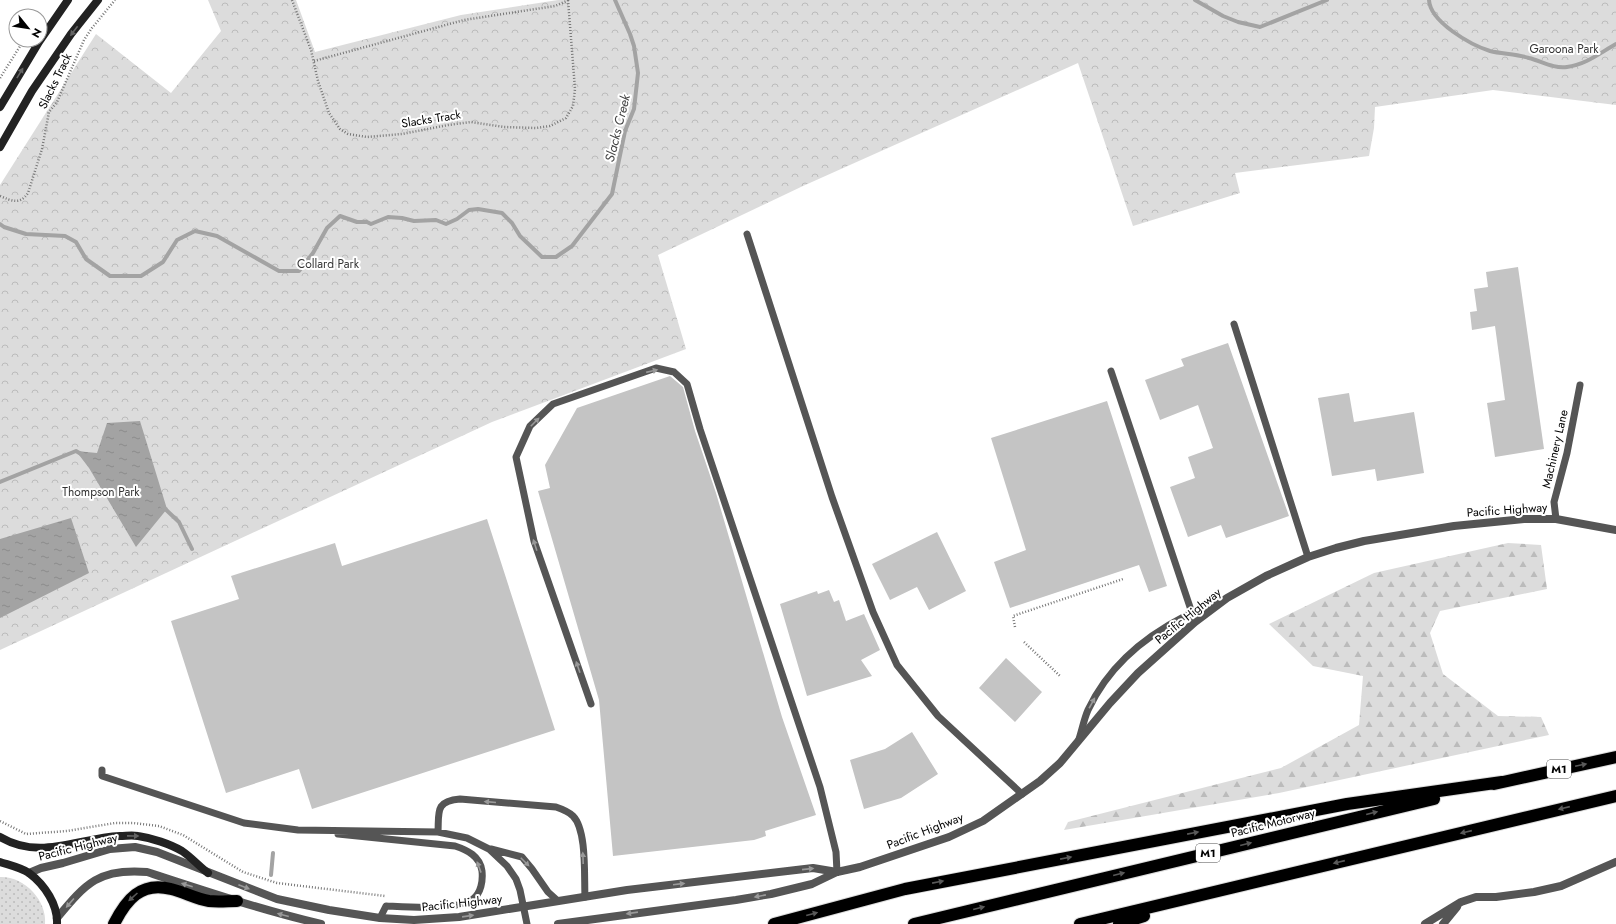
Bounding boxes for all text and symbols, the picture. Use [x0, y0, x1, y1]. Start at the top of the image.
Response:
north arrow [8, 8, 48, 48]
text: N [28, 25, 46, 41]
one-way arrow [70, 25, 78, 36]
park label: Garoona Park [1529, 40, 1599, 58]
street label: Slacks Track [34, 49, 77, 112]
one-way arrow [16, 67, 23, 79]
water label: Slacks Creek [600, 92, 635, 164]
street label: Slacks Track [400, 105, 463, 133]
park label: Collard Park [297, 255, 360, 273]
one-way arrow [646, 367, 659, 373]
street label: Machinery Lane [1537, 408, 1573, 490]
one-way arrow [530, 417, 540, 427]
park label: Thompson Park [62, 483, 140, 501]
street label: Pacific Highway [1466, 498, 1549, 522]
one-way arrow [532, 538, 538, 550]
street label: Pacific Highway [1151, 583, 1226, 648]
one-way arrow [575, 661, 581, 673]
one-way arrow [1088, 697, 1095, 709]
road number: M1 [1547, 760, 1571, 778]
one-way arrow [1575, 761, 1587, 767]
one-way arrow [484, 798, 496, 805]
street label: Pacific Motorway [1229, 804, 1318, 842]
one-way arrow [1558, 806, 1571, 812]
street label: Pacific Highway [884, 808, 967, 854]
one-way arrow [1366, 810, 1378, 816]
street label: Pacific Highway [37, 828, 120, 865]
one-way arrow [1460, 829, 1472, 835]
one-way arrow [1187, 830, 1199, 836]
one-way arrow [127, 833, 140, 839]
one-way arrow [1240, 841, 1252, 847]
road number: M1 [1196, 844, 1220, 862]
one-way arrow [580, 852, 587, 864]
one-way arrow [1059, 855, 1072, 861]
one-way arrow [520, 857, 530, 867]
one-way arrow [1333, 859, 1346, 865]
one-way arrow [476, 861, 482, 873]
one-way arrow [802, 865, 814, 872]
one-way arrow [1113, 871, 1126, 877]
one-way arrow [932, 879, 944, 885]
one-way arrow [180, 881, 192, 887]
one-way arrow [673, 881, 685, 887]
one-way arrow [239, 884, 250, 890]
street label: Pacific Highway [421, 890, 504, 916]
one-way arrow [128, 892, 138, 901]
one-way arrow [754, 893, 766, 899]
one-way arrow [66, 898, 75, 908]
one-way arrow [973, 905, 986, 911]
one-way arrow [626, 910, 638, 917]
one-way arrow [806, 911, 818, 917]
one-way arrow [277, 912, 289, 918]
one-way arrow [462, 913, 474, 919]

